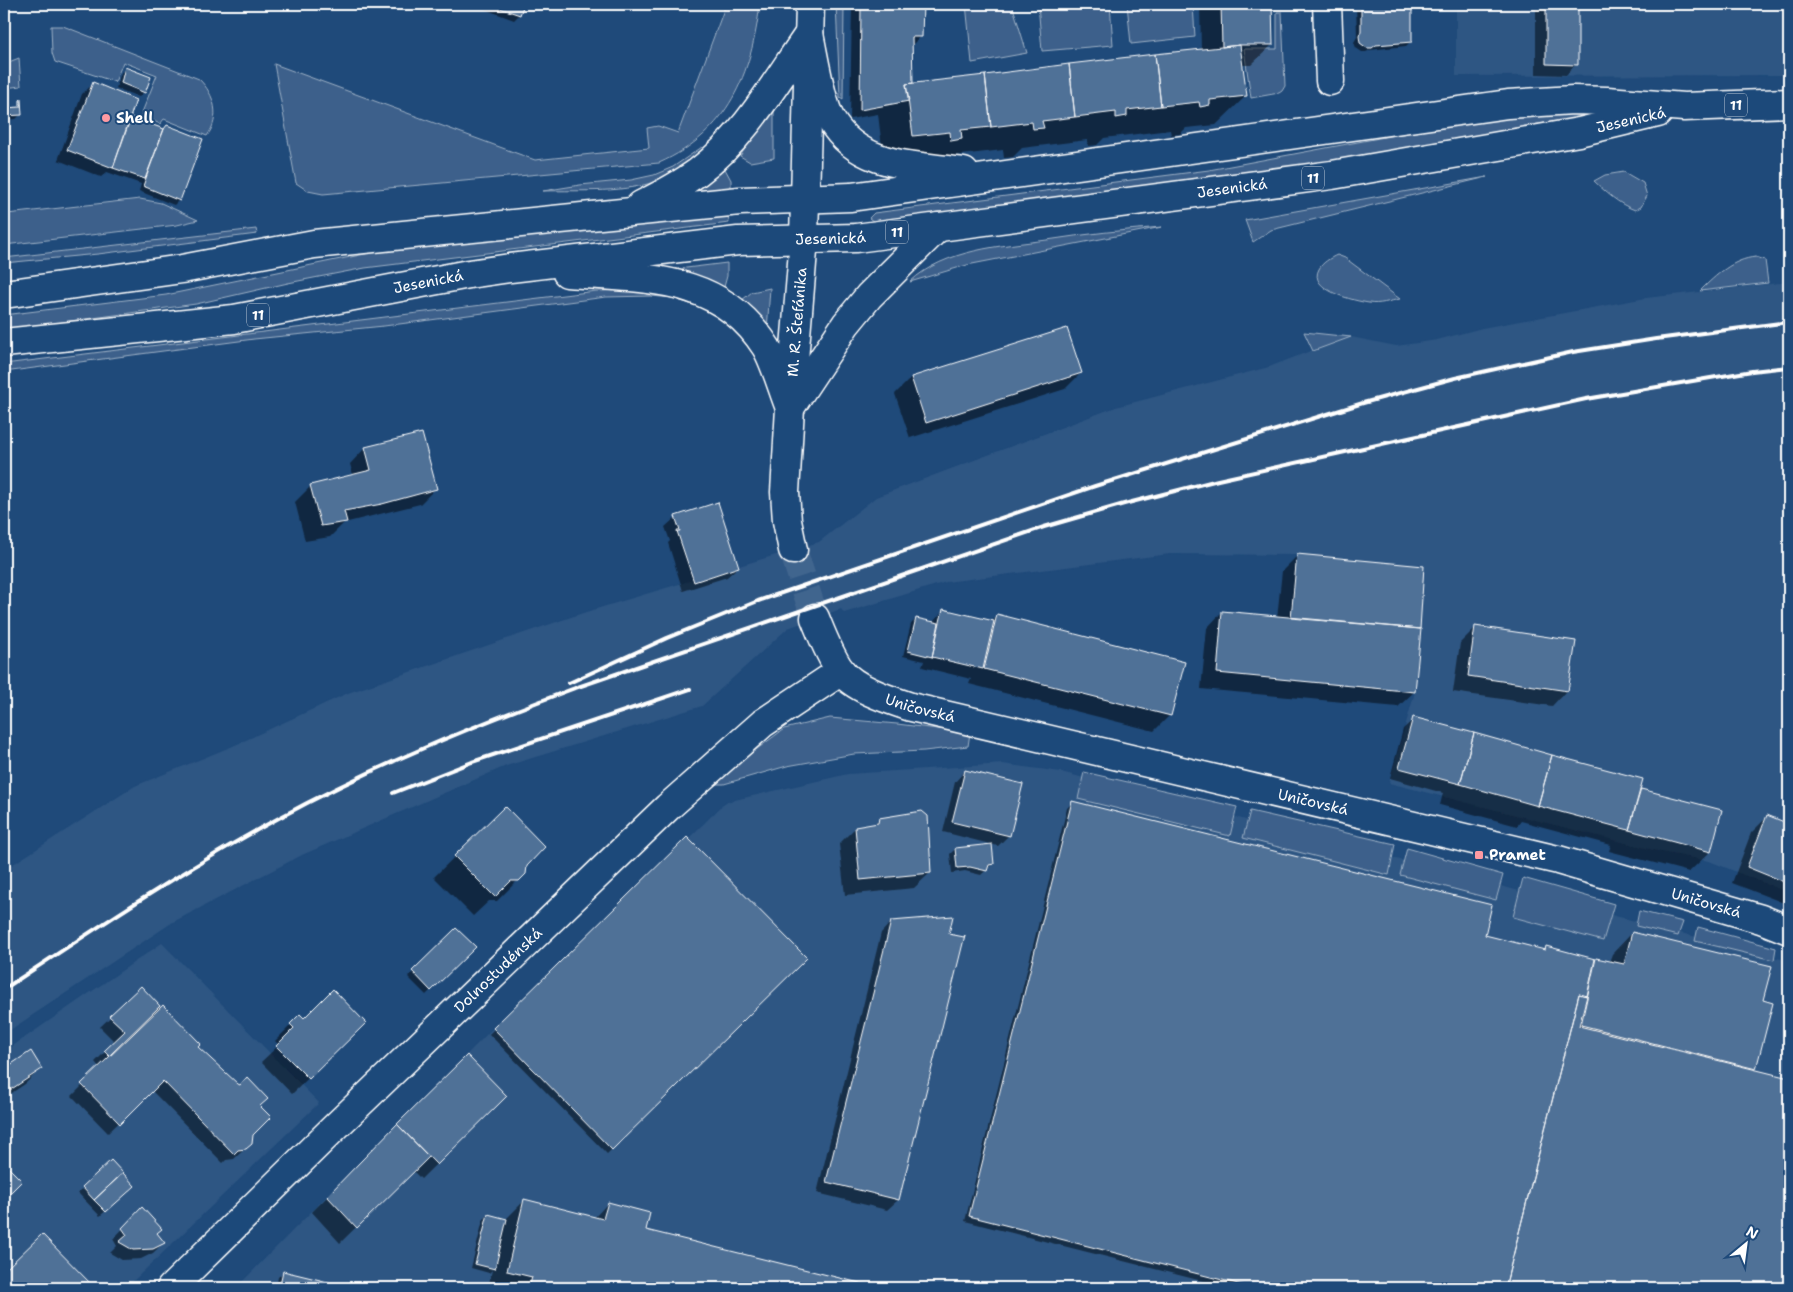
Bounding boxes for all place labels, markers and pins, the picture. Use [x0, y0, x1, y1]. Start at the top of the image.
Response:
place label: Shell [116, 108, 154, 128]
marker: Shell [100, 112, 112, 124]
place label: Pramet [1489, 845, 1546, 865]
marker: Pramet [1473, 849, 1485, 861]

